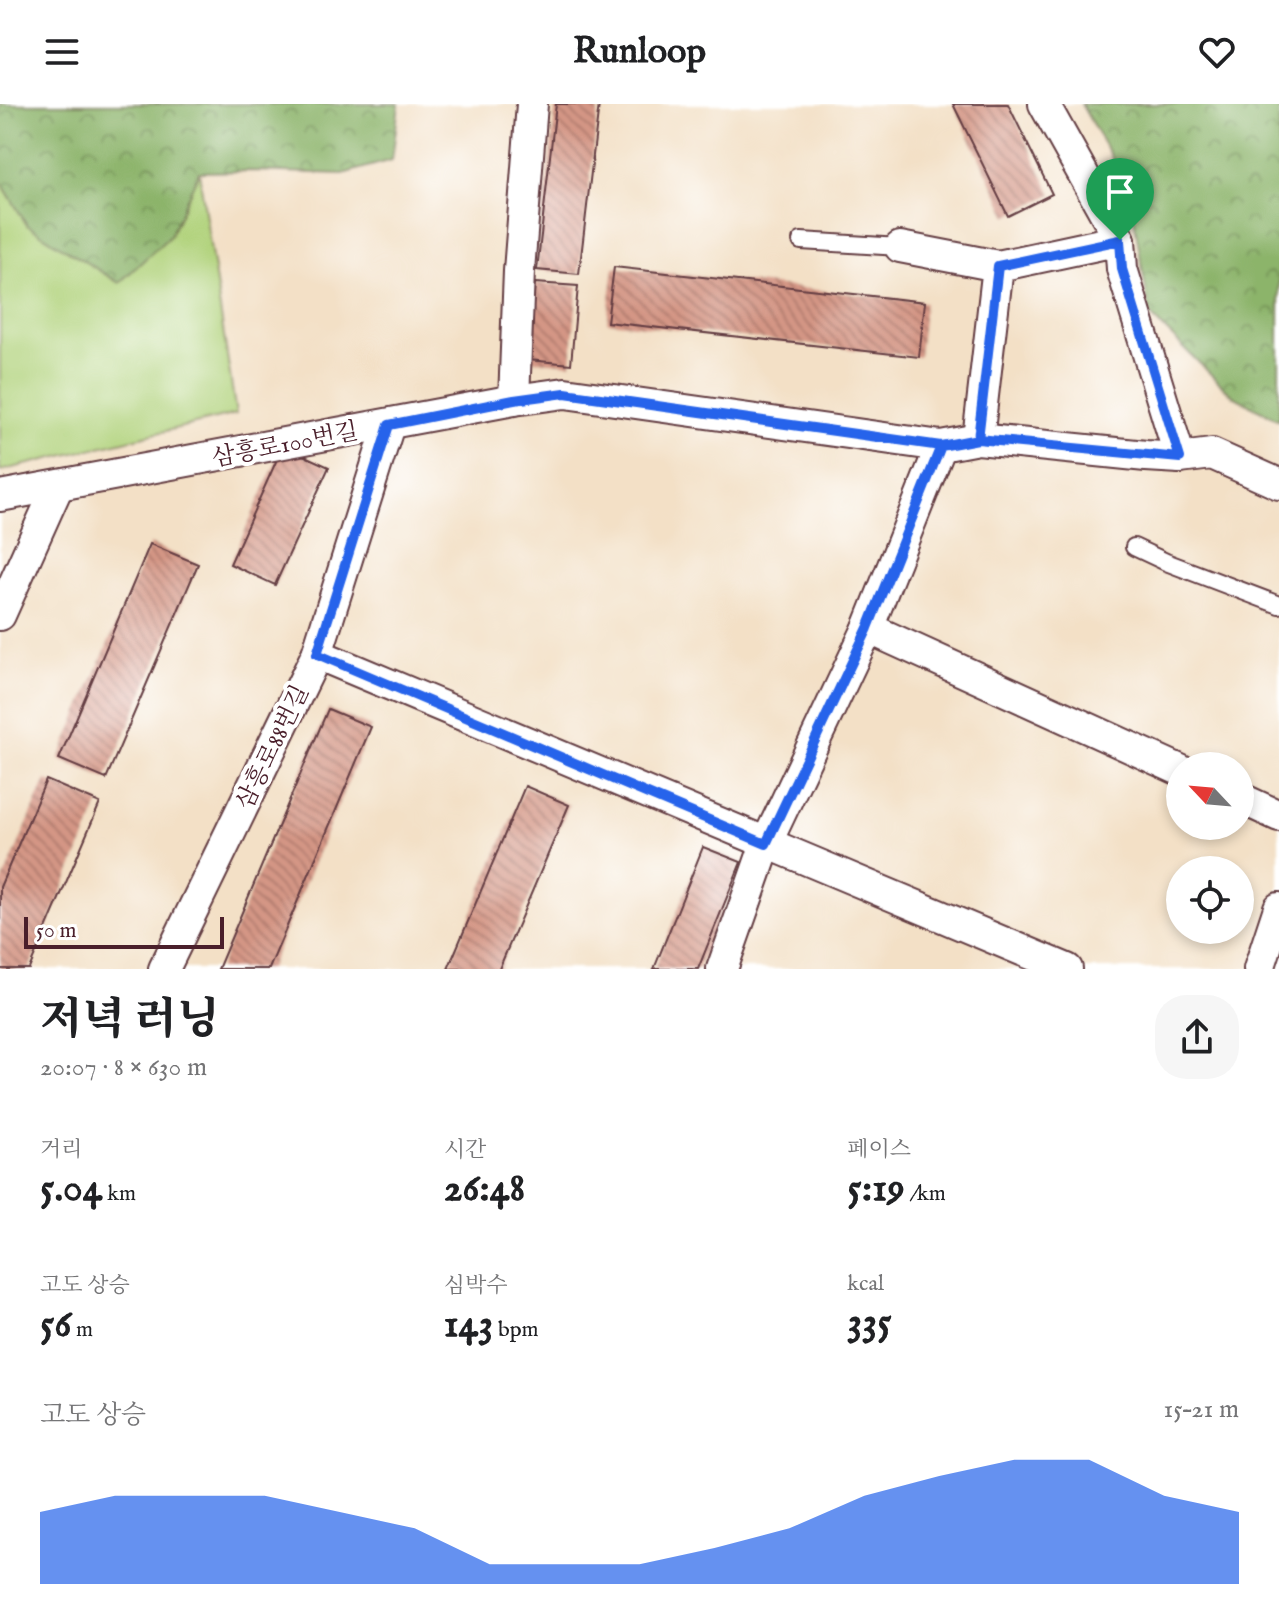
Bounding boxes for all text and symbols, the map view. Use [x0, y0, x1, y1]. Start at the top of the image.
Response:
text: Runloop [573, 29, 706, 75]
icon: menu [40, 30, 84, 74]
icon: heart [1195, 30, 1239, 74]
pin [1086, 158, 1154, 240]
icon: arrive [1098, 170, 1142, 214]
street label: 삼흥로100번길 [210, 416, 361, 475]
street label: 삼흥로88번길 [230, 680, 317, 815]
north arrow [1166, 752, 1254, 840]
map controls [1166, 752, 1254, 944]
button: locate [1166, 856, 1254, 944]
scale bar [24, 913, 224, 949]
text: 50 m [36, 917, 77, 945]
text: 저녁 러닝 [40, 993, 220, 1049]
button: share [1155, 995, 1239, 1079]
text: 20:07 · 8 × 630 m [40, 1051, 207, 1084]
text: 거리 [40, 1136, 83, 1164]
text: 시간 [444, 1136, 486, 1164]
text: 페이스 [847, 1136, 911, 1164]
text: 5.04 [40, 1164, 102, 1215]
text: 26:48 [444, 1164, 525, 1215]
text: 5:19 [847, 1164, 905, 1215]
text: km [102, 1180, 136, 1208]
text: /km [905, 1180, 946, 1208]
text: kcal [847, 1270, 884, 1298]
text: 고도 상승 [40, 1272, 130, 1300]
text: 심박수 [444, 1272, 507, 1300]
text: 335 [847, 1298, 892, 1349]
text: 56 [40, 1300, 71, 1351]
text: 143 [444, 1300, 493, 1351]
text: m [71, 1316, 93, 1344]
text: bpm [493, 1316, 539, 1344]
text: 15–21 m [1164, 1393, 1239, 1426]
text: 고도 상승 [40, 1399, 146, 1432]

